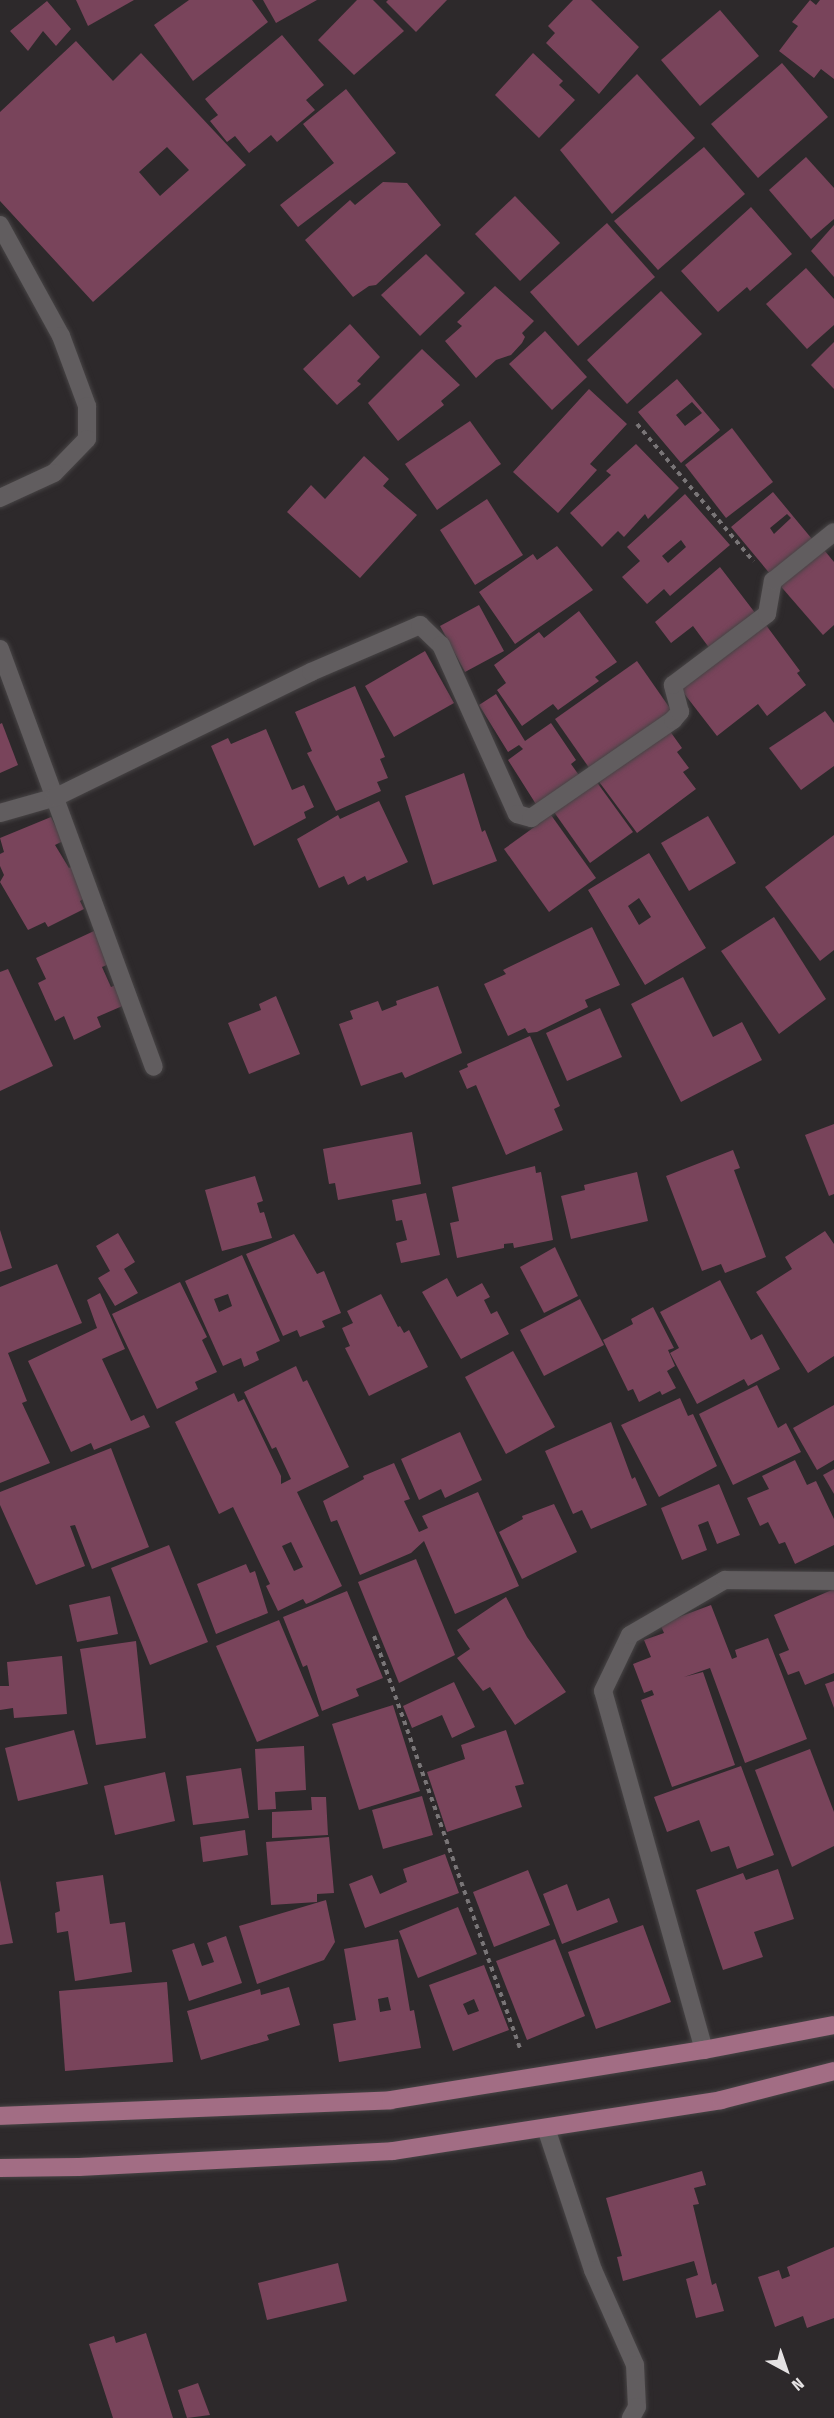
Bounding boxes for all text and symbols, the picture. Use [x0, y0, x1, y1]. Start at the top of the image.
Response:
north arrow [756, 2340, 816, 2400]
text: N [788, 2374, 808, 2395]

